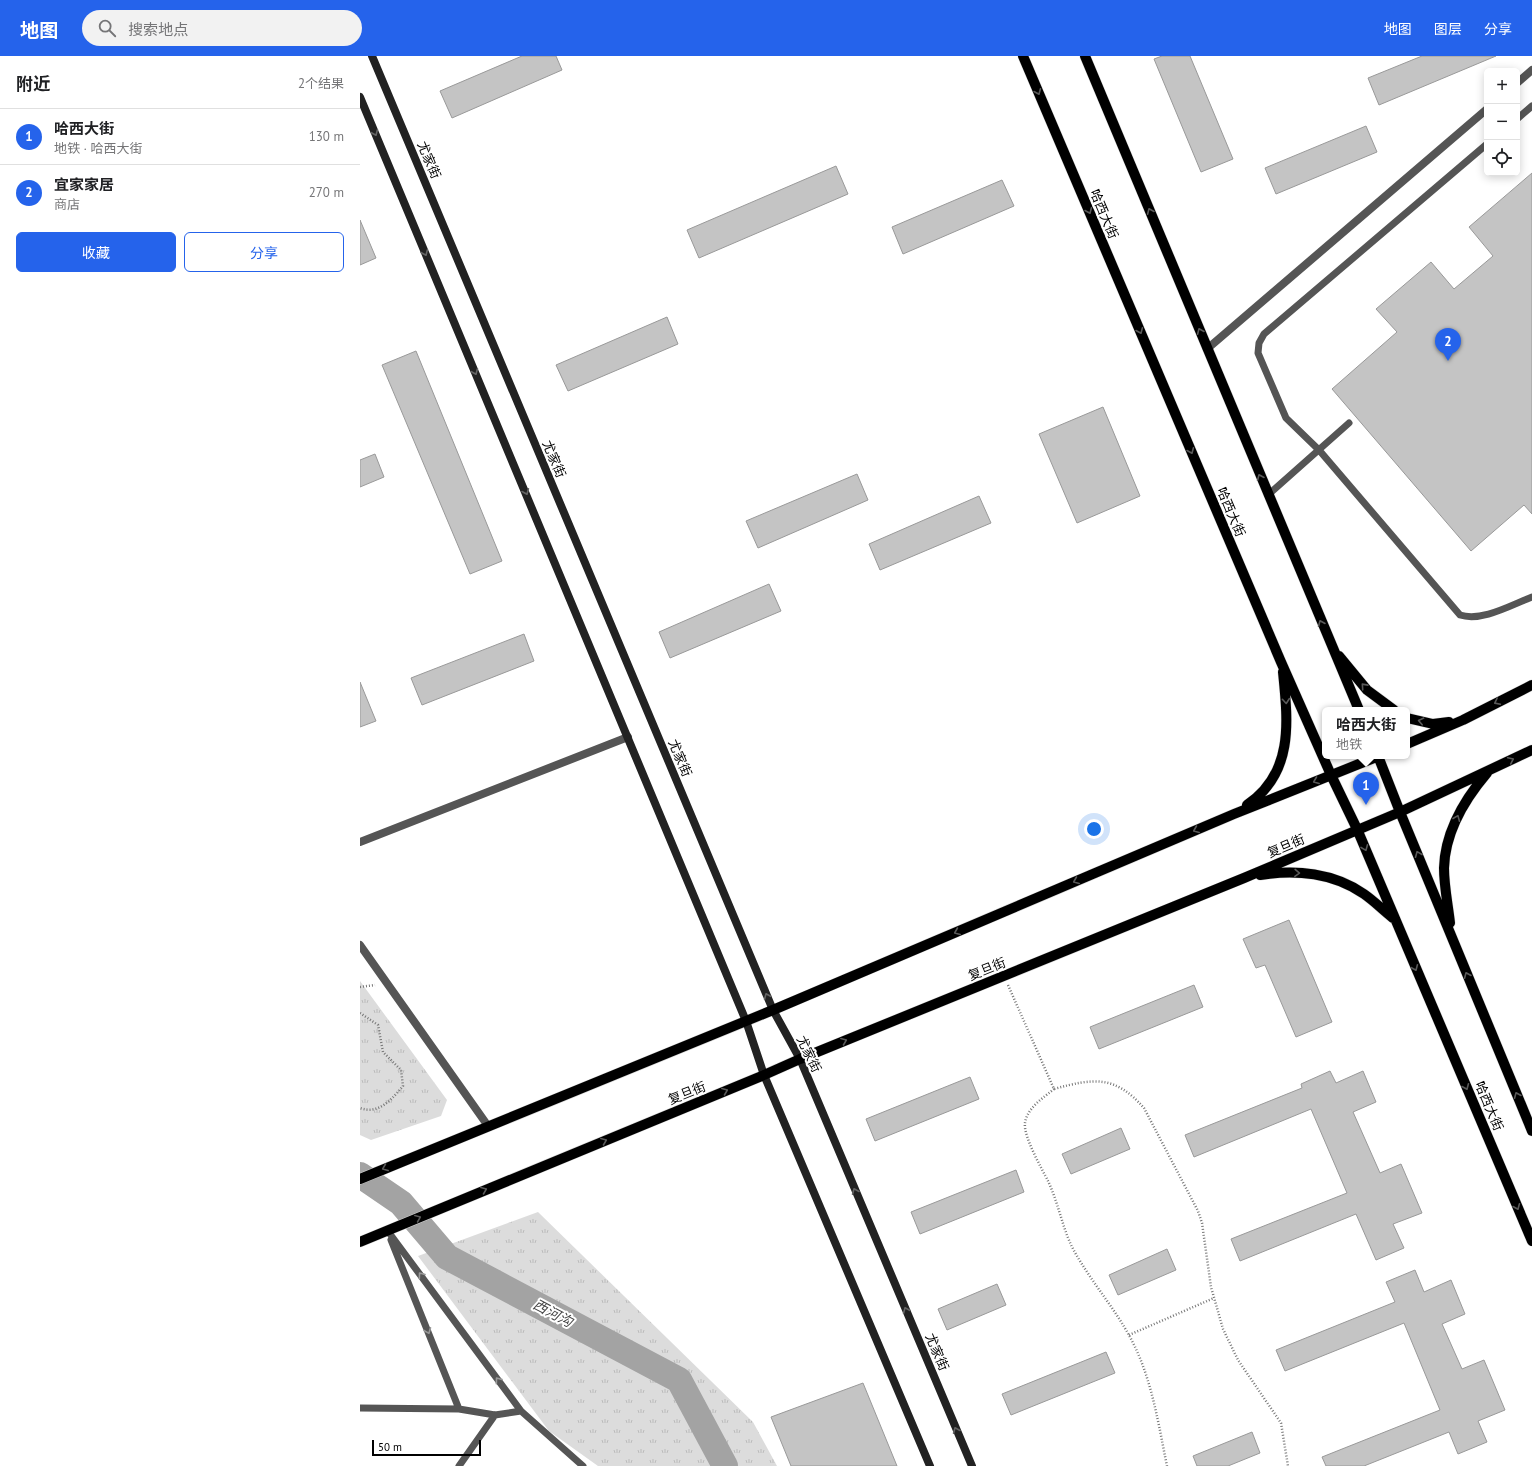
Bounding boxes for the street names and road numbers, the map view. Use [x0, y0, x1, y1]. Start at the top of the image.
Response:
street label: 尤家街 [414, 139, 444, 181]
street label: 哈西大街 [1086, 187, 1122, 241]
street label: 尤家街 [539, 438, 569, 480]
street label: 哈西大街 [1213, 485, 1249, 539]
street label: 尤家街 [665, 737, 695, 779]
street label: 复旦街 [1265, 831, 1307, 861]
street label: 复旦街 [966, 954, 1008, 984]
street label: 尤家街 [793, 1033, 825, 1075]
street label: 复旦街 [666, 1078, 708, 1108]
street label: 哈西大街 [1471, 1079, 1507, 1133]
street label: 尤家街 [922, 1331, 952, 1373]

